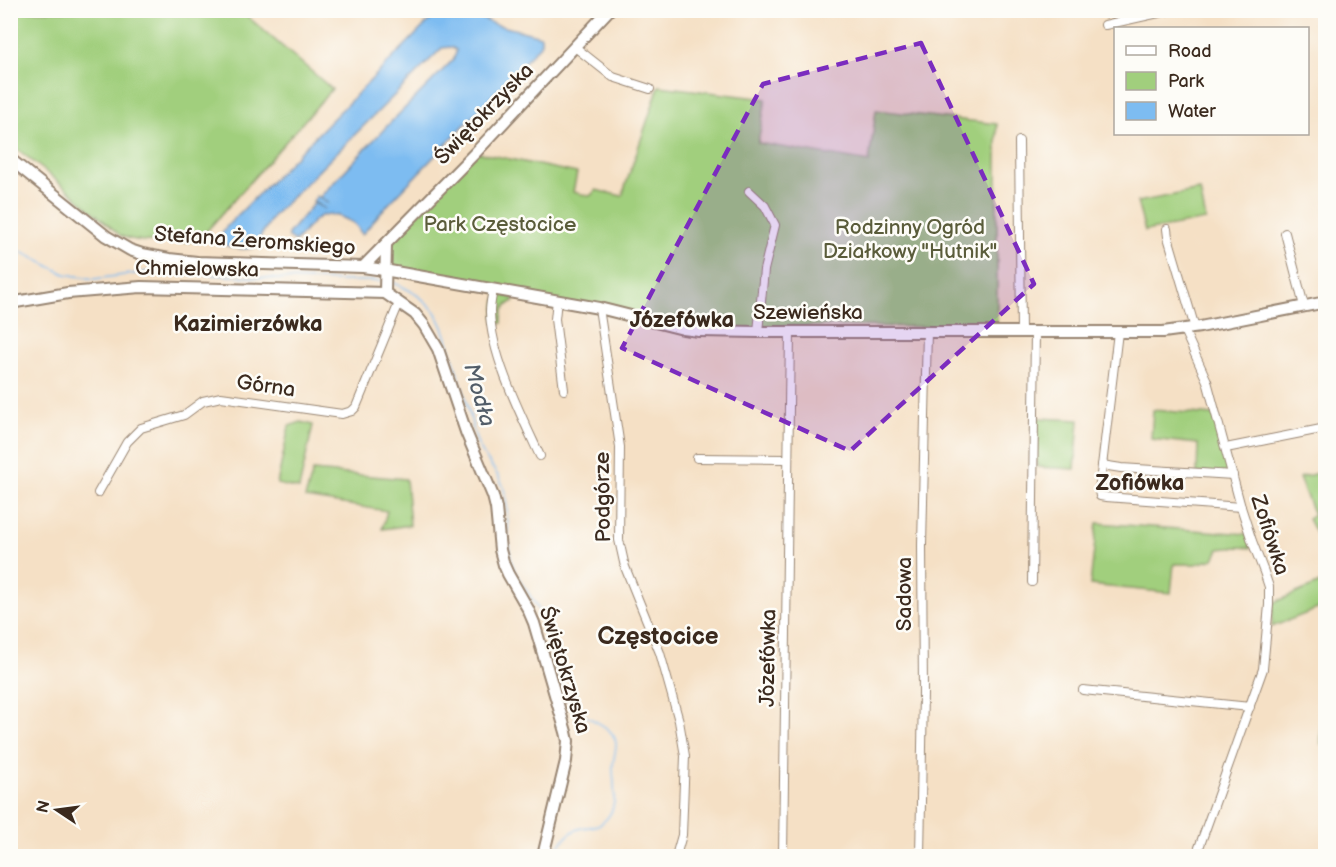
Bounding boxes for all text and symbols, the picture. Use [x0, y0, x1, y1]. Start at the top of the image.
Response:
legend [1114, 27, 1309, 135]
text: Road [1168, 41, 1212, 62]
street label: Świętokrzyska [429, 58, 539, 170]
text: Park [1168, 71, 1204, 92]
text: Water [1168, 101, 1216, 122]
park label: Park Częstocice [424, 212, 576, 237]
park label: Rodzinny Ogród Działkowy "Hutnik" [823, 215, 997, 264]
street label: Stefana Żeromskiego [153, 221, 357, 261]
street label: Chmielowska [135, 255, 259, 283]
street label: Szewieńska [753, 300, 863, 325]
district label: Józefówka [630, 307, 734, 334]
district label: Kazimierzówka [173, 311, 323, 338]
water label: Modła [457, 360, 501, 430]
street label: Górna [235, 370, 297, 402]
street label: Podgórze [590, 451, 616, 543]
district label: Zofiówka [1096, 470, 1184, 497]
street label: Zofiówka [1245, 491, 1295, 578]
street label: Sadowa [892, 557, 917, 631]
street label: Świętokrzyska [534, 603, 596, 737]
street label: Józefówka [755, 609, 781, 707]
district label: Częstocice [597, 622, 719, 651]
north arrow [27, 780, 87, 840]
text: N [33, 799, 54, 815]

